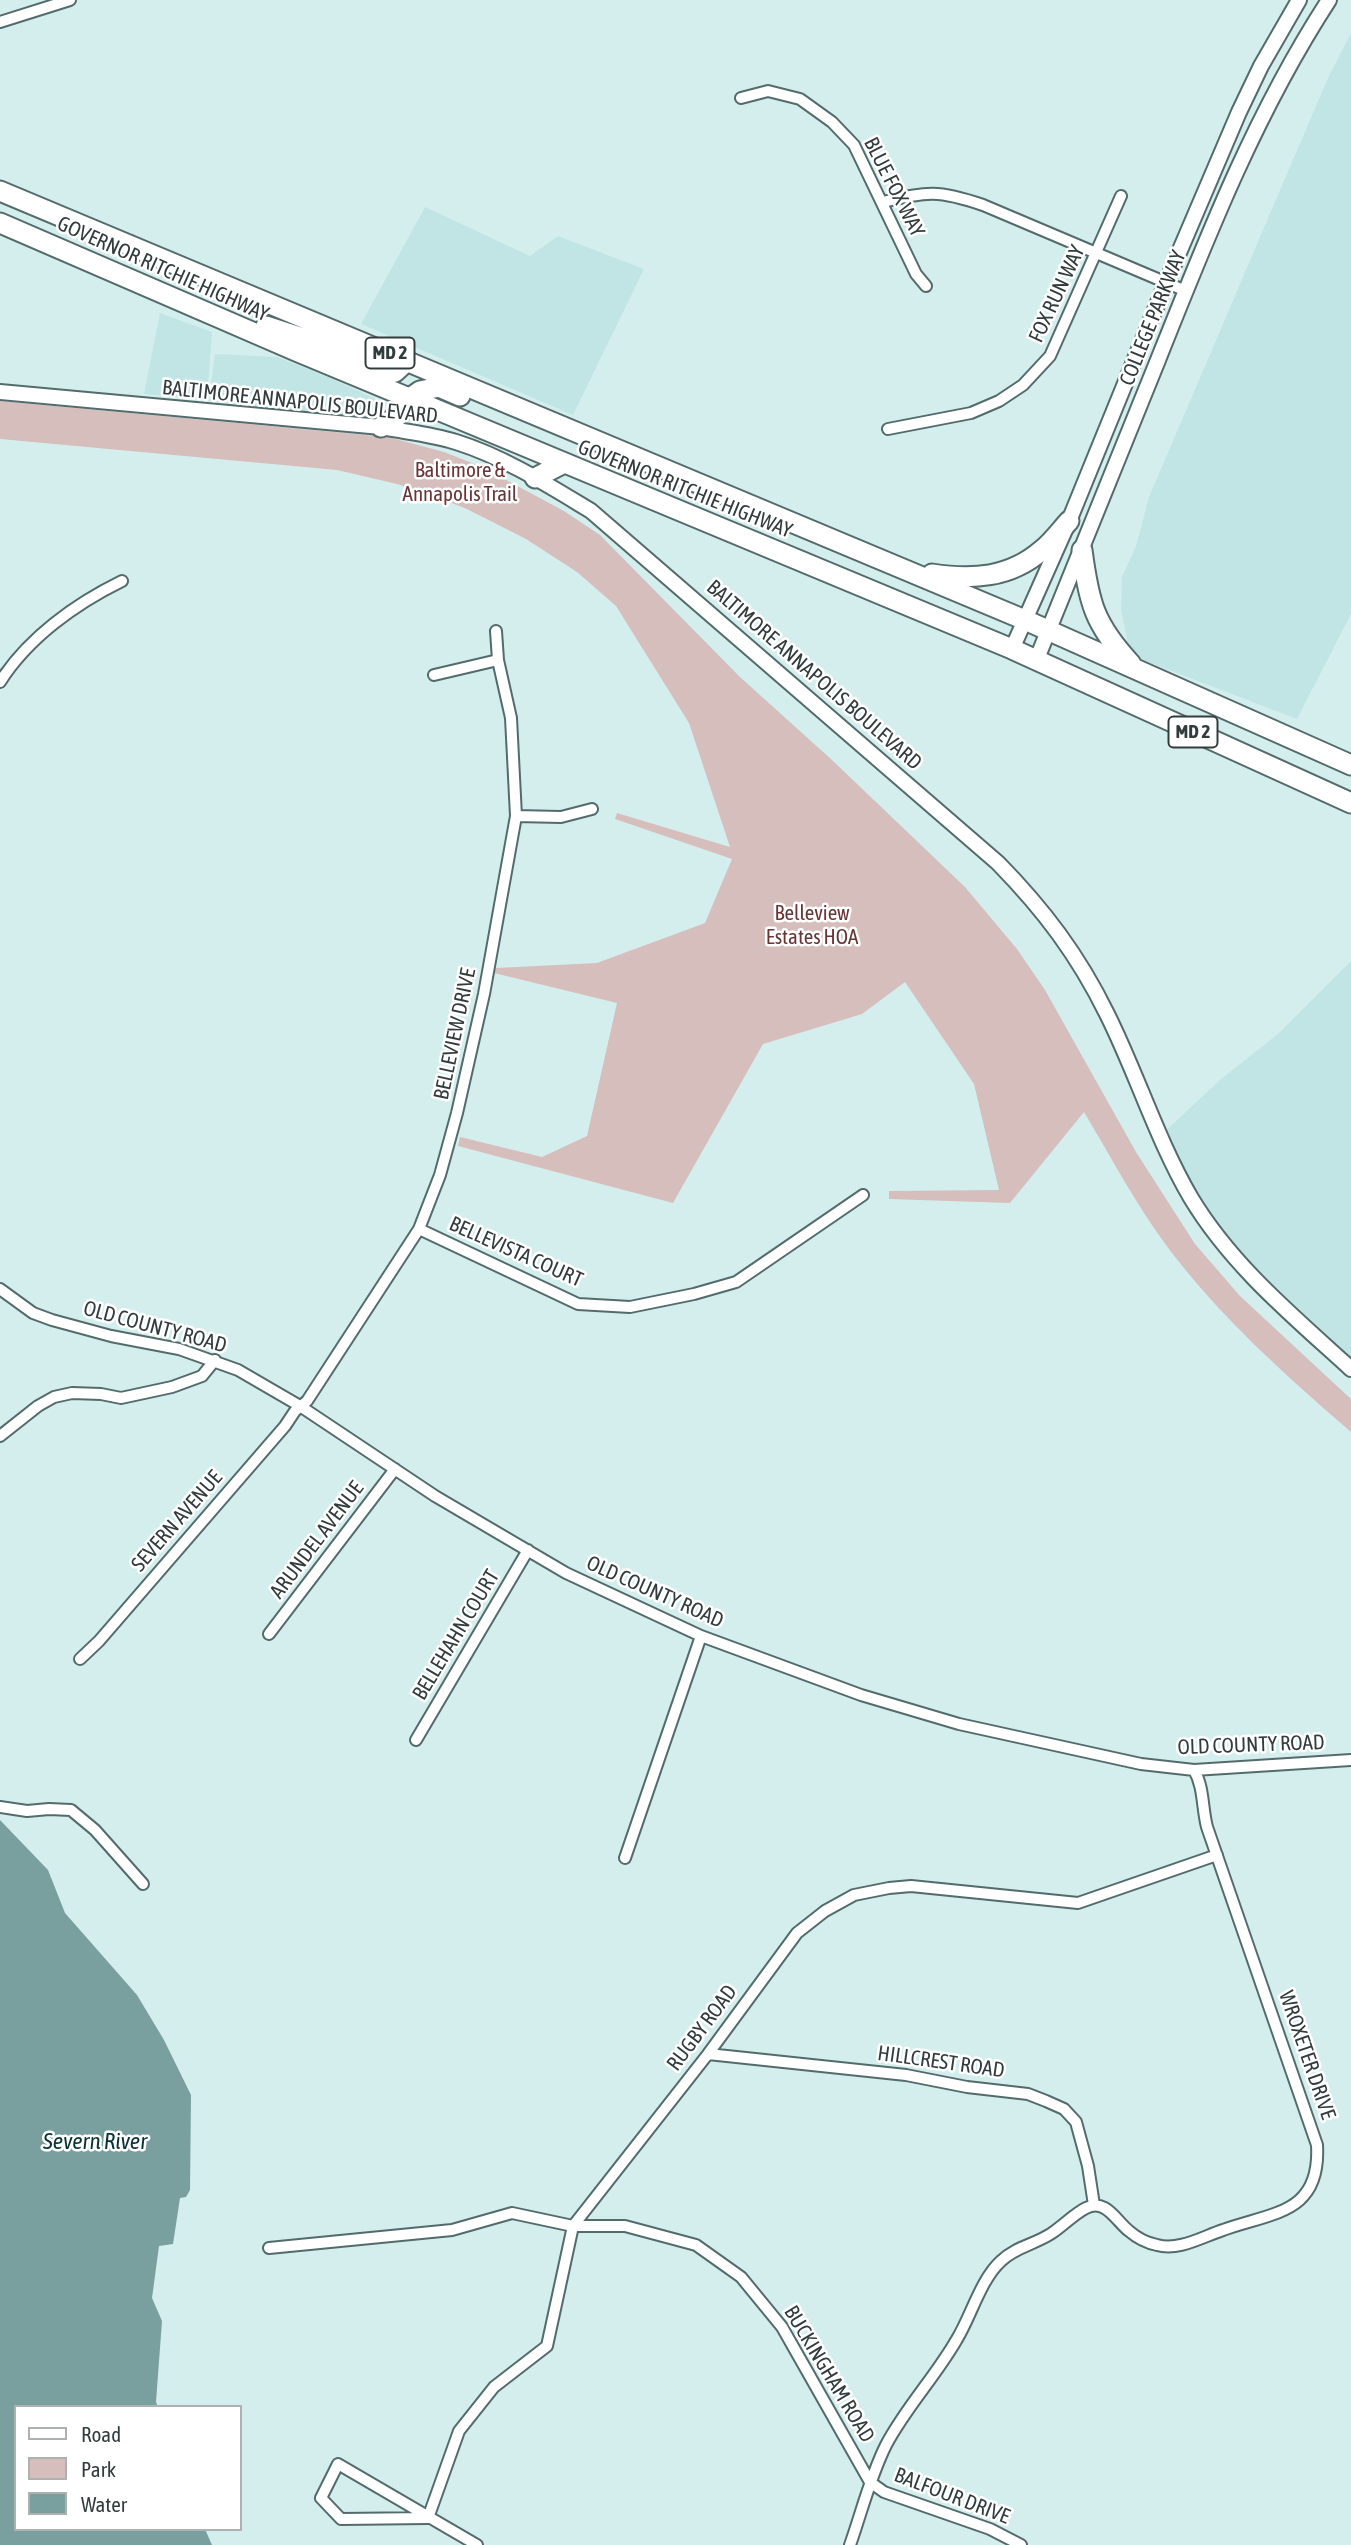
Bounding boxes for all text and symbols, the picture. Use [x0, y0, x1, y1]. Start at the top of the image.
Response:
street label: BLUE FOX WAY [858, 133, 930, 241]
street label: GOVERNOR RITCHIE HIGHWAY [53, 211, 273, 327]
street label: FOX RUN WAY [1024, 241, 1090, 347]
street label: COLLEGE PARKWAY [1114, 247, 1192, 389]
road number: MD 2 [366, 338, 414, 368]
street label: BALTIMORE ANNAPOLIS BOULEVARD [161, 375, 439, 429]
street label: GOVERNOR RITCHIE HIGHWAY [574, 434, 796, 544]
park label: Baltimore & Annapolis Trail [403, 457, 517, 507]
street label: BALTIMORE ANNAPOLIS BOULEVARD [701, 575, 927, 775]
road number: MD 2 [1168, 716, 1218, 748]
park label: Belleview Estates HOA [766, 900, 858, 950]
street label: BELLEVIEW DRIVE [429, 966, 481, 1102]
street label: BELLEVISTA COURT [445, 1211, 587, 1293]
street label: OLD COUNTY ROAD [81, 1296, 229, 1358]
street label: SEVERN AVENUE [126, 1465, 228, 1577]
street label: ARUNDEL AVENUE [265, 1476, 369, 1604]
street label: OLD COUNTY ROAD [583, 1551, 727, 1633]
street label: BELLEHAHN COURT [407, 1565, 505, 1705]
street label: OLD COUNTY ROAD [1177, 1730, 1325, 1760]
street label: RUGBY ROAD [662, 1980, 742, 2076]
street label: WROXETER DRIVE [1273, 1987, 1341, 2123]
street label: HILLCREST ROAD [876, 2041, 1006, 2083]
water label: Severn River [43, 2128, 147, 2156]
street label: BUCKINGHAM ROAD [778, 2301, 880, 2447]
legend [14, 2405, 242, 2531]
text: Road [81, 2422, 121, 2446]
text: Park [81, 2457, 116, 2481]
street label: BALFOUR DRIVE [891, 2462, 1013, 2530]
text: Water [81, 2492, 127, 2516]

